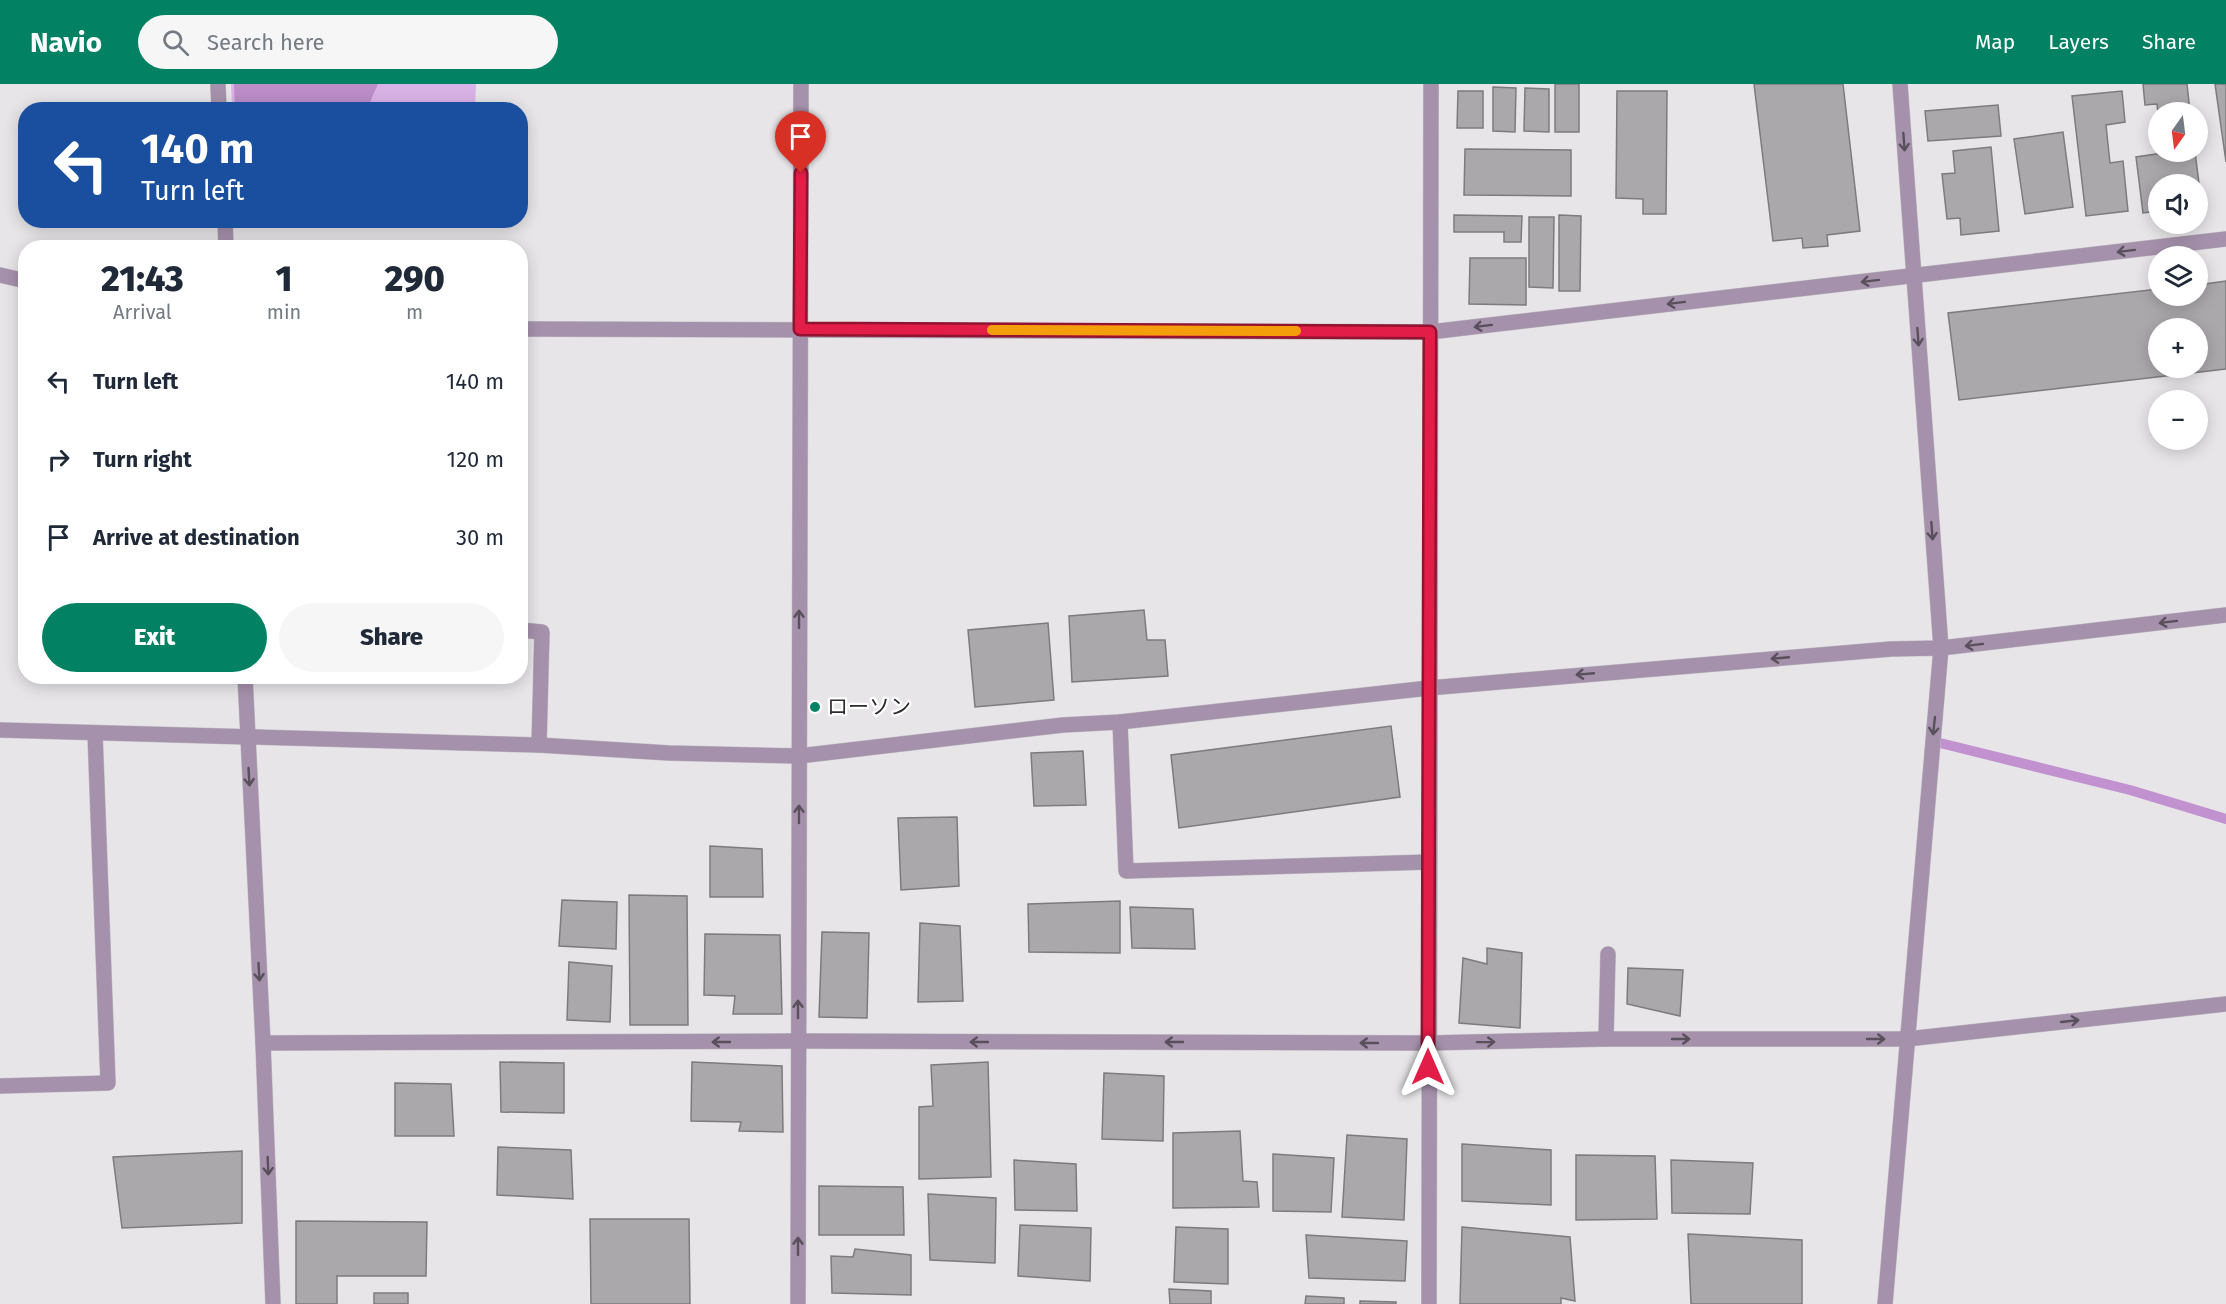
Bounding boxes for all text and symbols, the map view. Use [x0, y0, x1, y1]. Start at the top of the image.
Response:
search box [138, 15, 558, 69]
text: Navio [30, 26, 102, 59]
icon: search [159, 26, 192, 59]
text: Search here [207, 29, 325, 56]
text: Map [1975, 29, 2015, 55]
text: Layers [2048, 29, 2109, 55]
text: Share [2142, 29, 2196, 55]
north arrow [2148, 102, 2208, 162]
map controls [2148, 102, 2208, 450]
pin [775, 111, 826, 173]
icon: arrive [784, 120, 817, 153]
text: 140 m [141, 124, 254, 174]
icon: left [42, 126, 120, 204]
one-way arrow [1898, 132, 1909, 152]
button: sound [2148, 174, 2208, 234]
text: Turn left [141, 175, 244, 207]
one-way arrow [2117, 246, 2137, 257]
button: layers [2148, 246, 2208, 306]
text: 21:43 [101, 257, 184, 301]
text: 1 [276, 257, 293, 301]
text: 290 [384, 257, 445, 301]
one-way arrow [1861, 276, 1880, 287]
one-way arrow [1667, 298, 1687, 309]
text: Arrival [113, 300, 172, 324]
text: min [267, 300, 301, 324]
text: m [406, 300, 423, 324]
button: + [2148, 318, 2208, 378]
one-way arrow [1473, 320, 1493, 331]
one-way arrow [1912, 326, 1923, 346]
icon: left [42, 365, 75, 398]
text: Turn left [93, 368, 178, 395]
text: 140 m [446, 368, 504, 395]
button: − [2148, 390, 2208, 450]
icon: right [42, 443, 75, 476]
text: Turn right [93, 446, 192, 473]
text: 120 m [447, 446, 504, 473]
icon: arrive [42, 521, 75, 554]
one-way arrow [1927, 521, 1938, 541]
text: Arrive at destination [93, 524, 300, 551]
text: 30 m [456, 524, 504, 551]
button: Exit [42, 603, 267, 672]
button: Share [279, 603, 504, 672]
one-way arrow [793, 609, 805, 629]
one-way arrow [2158, 617, 2178, 628]
one-way arrow [1965, 639, 1985, 650]
one-way arrow [1770, 653, 1790, 664]
one-way arrow [1576, 669, 1596, 680]
place label: ローソン [827, 694, 911, 720]
marker: ローソン [808, 700, 822, 714]
one-way arrow [1928, 715, 1939, 735]
one-way arrow [244, 766, 255, 786]
one-way arrow [793, 804, 805, 824]
one-way arrow [254, 961, 265, 981]
one-way arrow [792, 999, 804, 1019]
one-way arrow [2060, 1015, 2080, 1026]
one-way arrow [1671, 1033, 1691, 1045]
one-way arrow [1866, 1033, 1886, 1045]
position arrow [1396, 1035, 1460, 1099]
one-way arrow [712, 1036, 732, 1048]
one-way arrow [970, 1036, 990, 1048]
one-way arrow [1165, 1036, 1185, 1048]
one-way arrow [1476, 1036, 1496, 1048]
one-way arrow [1360, 1037, 1380, 1049]
one-way arrow [262, 1156, 273, 1176]
one-way arrow [792, 1236, 804, 1256]

